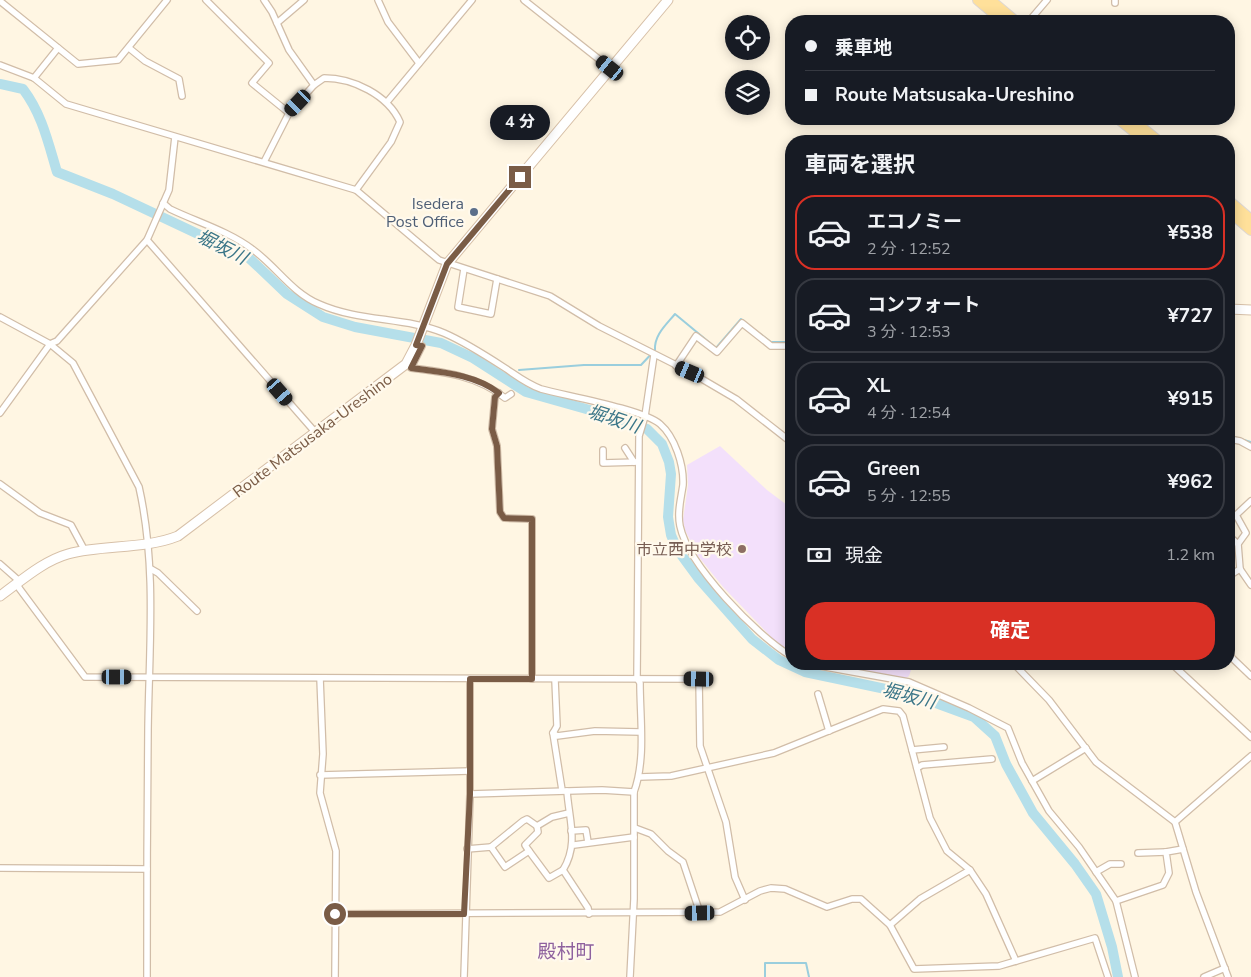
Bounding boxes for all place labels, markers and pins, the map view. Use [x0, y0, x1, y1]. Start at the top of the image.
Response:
place label: Isedera Post Office [386, 193, 464, 233]
marker: Isedera Post Office [468, 206, 480, 218]
place label: 市立西中学校 [636, 539, 732, 561]
marker: 市立西中学校 [736, 543, 748, 555]

